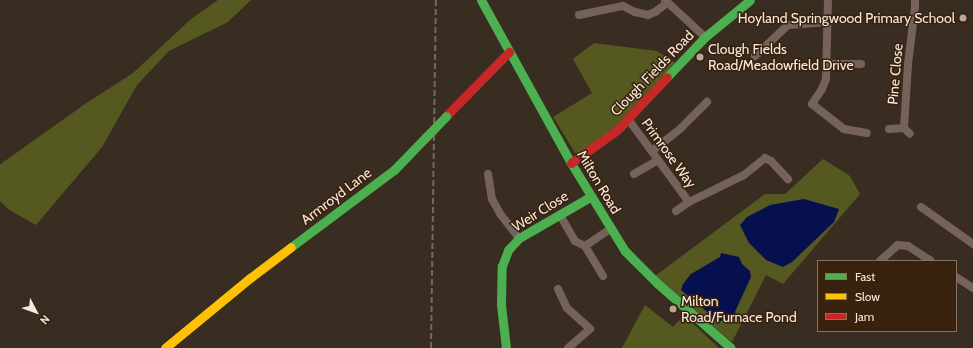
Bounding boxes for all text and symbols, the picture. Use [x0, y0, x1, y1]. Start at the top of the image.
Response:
place label: Hoyland Springwood Primary School [738, 10, 955, 26]
marker: Hoyland Springwood Primary School [958, 13, 968, 23]
street label: Clough Fields Road [607, 27, 697, 119]
place label: Clough Fields Road/Meadowfield Drive [708, 41, 854, 74]
street label: Pine Close [884, 43, 906, 105]
marker: Clough Fields Road/Meadowfield Drive [695, 52, 705, 62]
street label: Primrose Way [638, 115, 700, 191]
street label: Milton Road [573, 147, 625, 217]
street label: Armroyd Lane [298, 164, 374, 228]
street label: Weir Close [509, 187, 571, 235]
legend [817, 260, 957, 332]
text: Fast [855, 269, 875, 284]
text: Slow [855, 289, 880, 304]
north arrow [16, 292, 56, 332]
place label: Milton Road/Furnace Pond [681, 293, 797, 326]
marker: Milton Road/Furnace Pond [668, 304, 678, 314]
text: Jam [855, 309, 874, 324]
text: N [37, 312, 53, 327]

